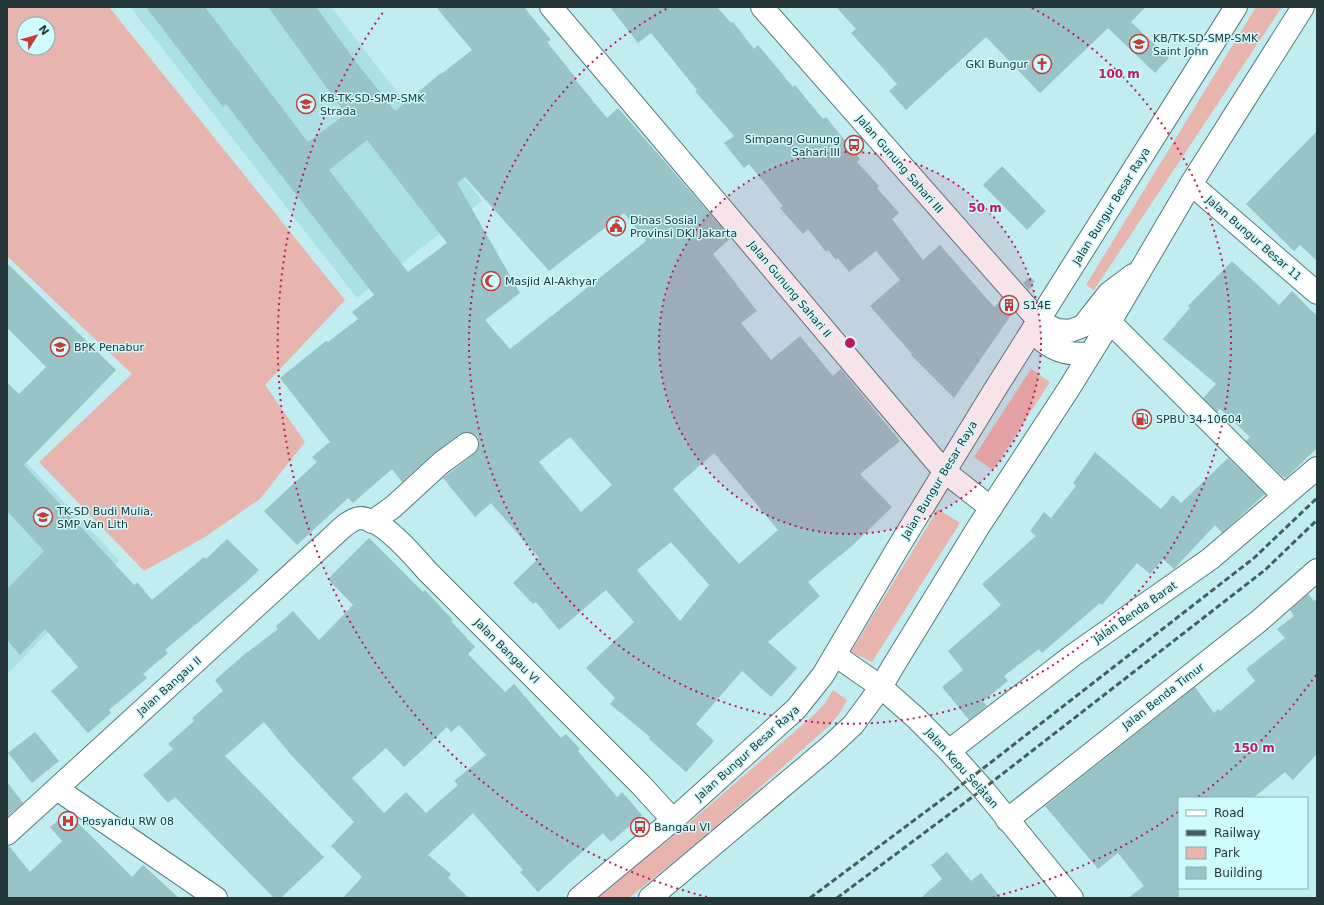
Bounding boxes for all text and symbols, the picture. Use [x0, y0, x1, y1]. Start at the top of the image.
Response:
north arrow [16, 16, 56, 56]
text: N [36, 23, 52, 38]
place label: KB/TK-SD-SMP-SMK Saint John [1153, 32, 1259, 58]
school or university icon: KB/TK-SD-SMP-SMK Saint John [1128, 33, 1150, 55]
church icon: GKI Bungur [1031, 53, 1053, 75]
place label: GKI Bungur [966, 58, 1028, 71]
text: 100 m [1098, 67, 1140, 81]
place label: KB-TK-SD-SMP-SMK Strada [320, 92, 425, 118]
school or university icon: KB-TK-SD-SMP-SMK Strada [295, 93, 317, 115]
street label: Jalan Gunung Sahari III [853, 112, 946, 216]
place label: Simpang Gunung Sahari III [745, 133, 840, 159]
bus stop icon: Simpang Gunung Sahari III [843, 134, 865, 156]
street label: Jalan Bungur Besar Raya [1069, 145, 1153, 268]
street label: Jalan Bungur Besar 11 [1202, 193, 1304, 283]
text: 50 m [968, 201, 1002, 215]
place label: Dinas Sosial Provinsi DKI Jakarta [630, 214, 737, 240]
public building icon: Dinas Sosial Provinsi DKI Jakarta [605, 215, 627, 237]
street label: Jalan Gunung Sahari II [745, 238, 834, 340]
mosque icon: Masjid Al-Akhyar [480, 270, 502, 292]
place label: Masjid Al-Akhyar [505, 275, 597, 288]
building icon: S14E [998, 294, 1020, 316]
place label: S14E [1023, 299, 1051, 312]
school or university icon: BPK Penabur [49, 336, 71, 358]
centre of rings [843, 336, 857, 350]
place label: BPK Penabur [74, 341, 145, 354]
fuel station icon: SPBU 34-10604 [1131, 408, 1153, 430]
place label: SPBU 34-10604 [1156, 413, 1242, 426]
street label: Jalan Bungur Besar Raya [898, 419, 980, 543]
place label: TK-SD Budi Mulia, SMP Van Lith [56, 505, 154, 531]
school or university icon: TK-SD Budi Mulia, SMP Van Lith [32, 506, 54, 528]
street label: Jalan Benda Barat [1090, 578, 1180, 647]
street label: Jalan Bangau VI [471, 615, 542, 687]
street label: Jalan Bangau II [134, 654, 204, 719]
street label: Jalan Benda Timur [1119, 660, 1207, 733]
street label: Jalan Bungur Besar Raya [692, 703, 802, 804]
street label: Jalan Kepu Selatan [922, 725, 1001, 811]
text: 150 m [1233, 741, 1275, 755]
legend [1178, 797, 1308, 889]
text: Road [1214, 806, 1244, 820]
hospital icon: Posyandu RW 08 [57, 810, 79, 832]
place label: Posyandu RW 08 [82, 815, 174, 828]
bus stop icon: Bangau VI [629, 816, 651, 838]
place label: Bangau VI [654, 821, 710, 834]
text: Railway [1214, 826, 1260, 840]
text: Park [1214, 846, 1240, 860]
text: Building [1214, 866, 1263, 880]

